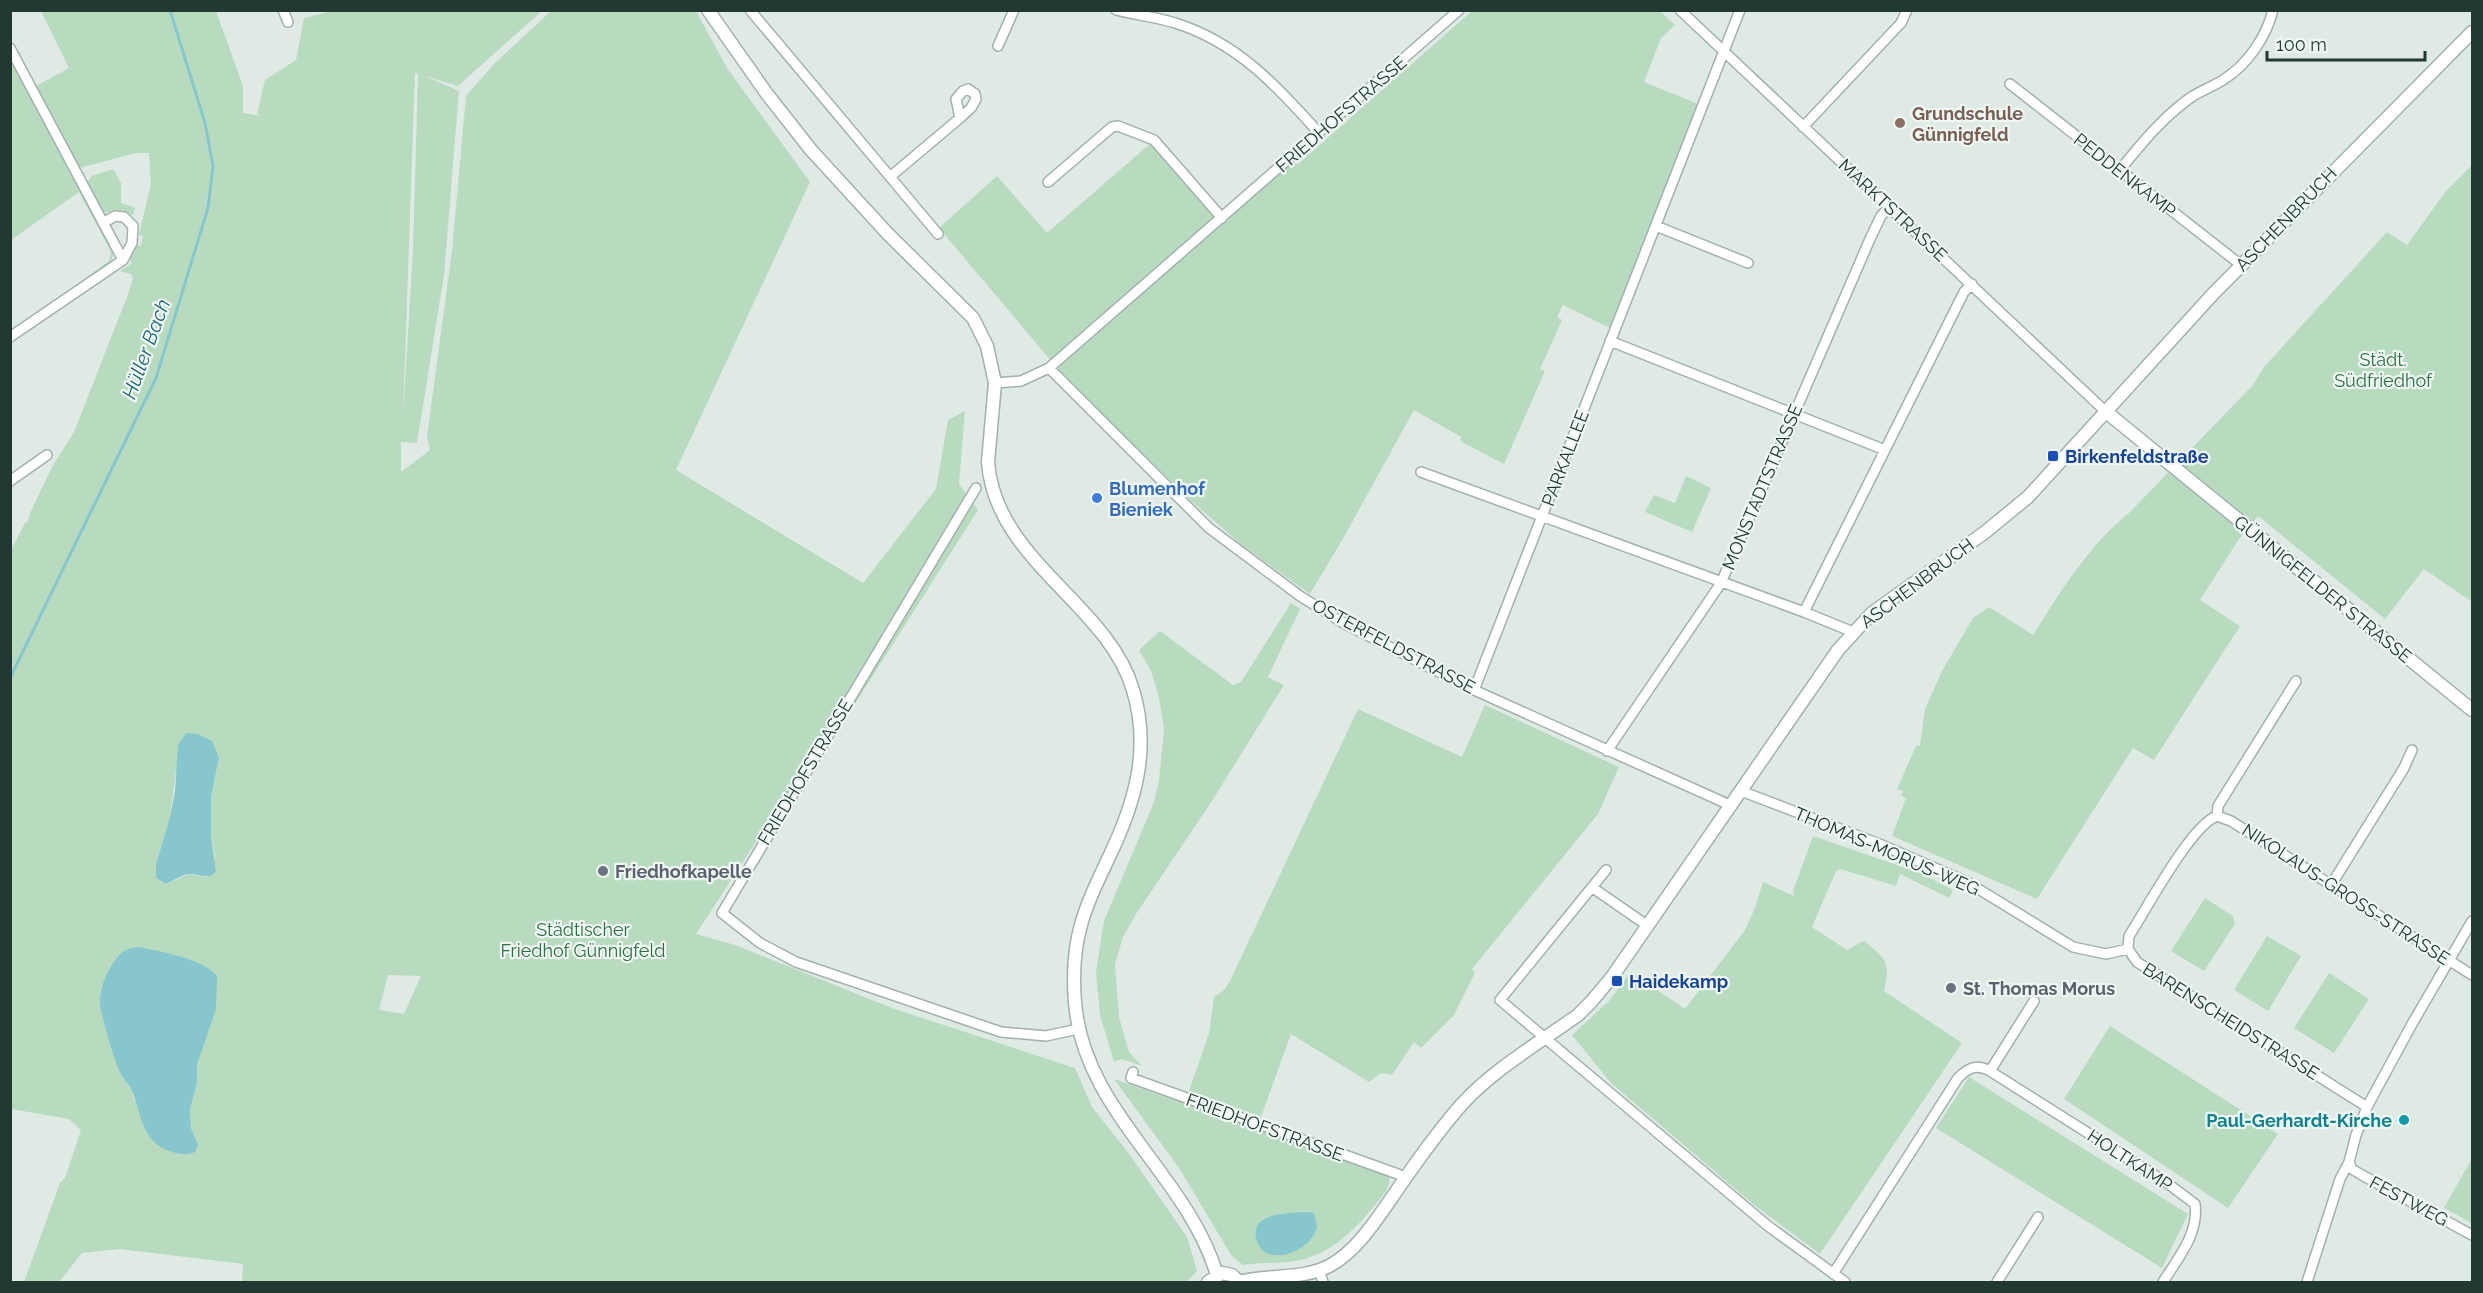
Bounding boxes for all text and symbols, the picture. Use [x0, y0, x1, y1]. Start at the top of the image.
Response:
scale bar [2267, 24, 2424, 62]
text: 100 m [2276, 34, 2327, 55]
street label: FRIEDHOFSTRASSE [1271, 52, 1411, 176]
place label: Grundschule Günnigfeld [1912, 103, 2023, 145]
marker: Grundschule Günnigfeld [1893, 116, 1907, 130]
street label: PEDDENKAMP [2070, 129, 2180, 221]
street label: MARKTSTRASSE [1834, 154, 1952, 266]
street label: ASCHENBRUCH [2231, 163, 2341, 275]
water label: Hüller Bach [117, 296, 175, 402]
park label: Städt. Südfriedhof [2334, 349, 2433, 391]
street label: MONSTADTSTRASSE [1718, 401, 1806, 573]
street label: PARKALLEE [1537, 407, 1593, 509]
place label: Birkenfeldstraße [2065, 446, 2209, 467]
marker: Birkenfeldstraße [2046, 449, 2060, 463]
place label: Blumenhof Bieniek [1109, 478, 1206, 520]
marker: Blumenhof Bieniek [1090, 491, 1104, 505]
street label: GÜNNIGFELDER STRASSE [2230, 511, 2416, 667]
street label: ASCHENBRUCH [1856, 534, 1978, 632]
street label: OSTERFELDSTRASSE [1309, 594, 1479, 698]
street label: FRIEDHOFSTRASSE [753, 695, 857, 849]
street label: THOMAS-MORUS-WEG [1791, 802, 1983, 900]
street label: NIKOLAUS-GROSS-STRASSE [2238, 819, 2454, 969]
place label: Friedhofkapelle [615, 861, 752, 882]
marker: Friedhofkapelle [596, 864, 610, 878]
park label: Städtischer Friedhof Günnigfeld [500, 919, 666, 961]
street label: BARENSCHEIDSTRASSE [2139, 958, 2323, 1084]
place label: Haidekamp [1629, 971, 1728, 992]
marker: Haidekamp [1610, 974, 1624, 988]
place label: St. Thomas Morus [1963, 978, 2115, 999]
marker: St. Thomas Morus [1944, 981, 1958, 995]
street label: FRIEDHOFSTRASSE [1183, 1089, 1347, 1165]
place label: Paul-Gerhardt-Kirche [2206, 1110, 2392, 1131]
marker: Paul-Gerhardt-Kirche [2397, 1113, 2411, 1127]
street label: HOLTKAMP [2084, 1125, 2176, 1195]
street label: FESTWEG [2366, 1172, 2452, 1230]

